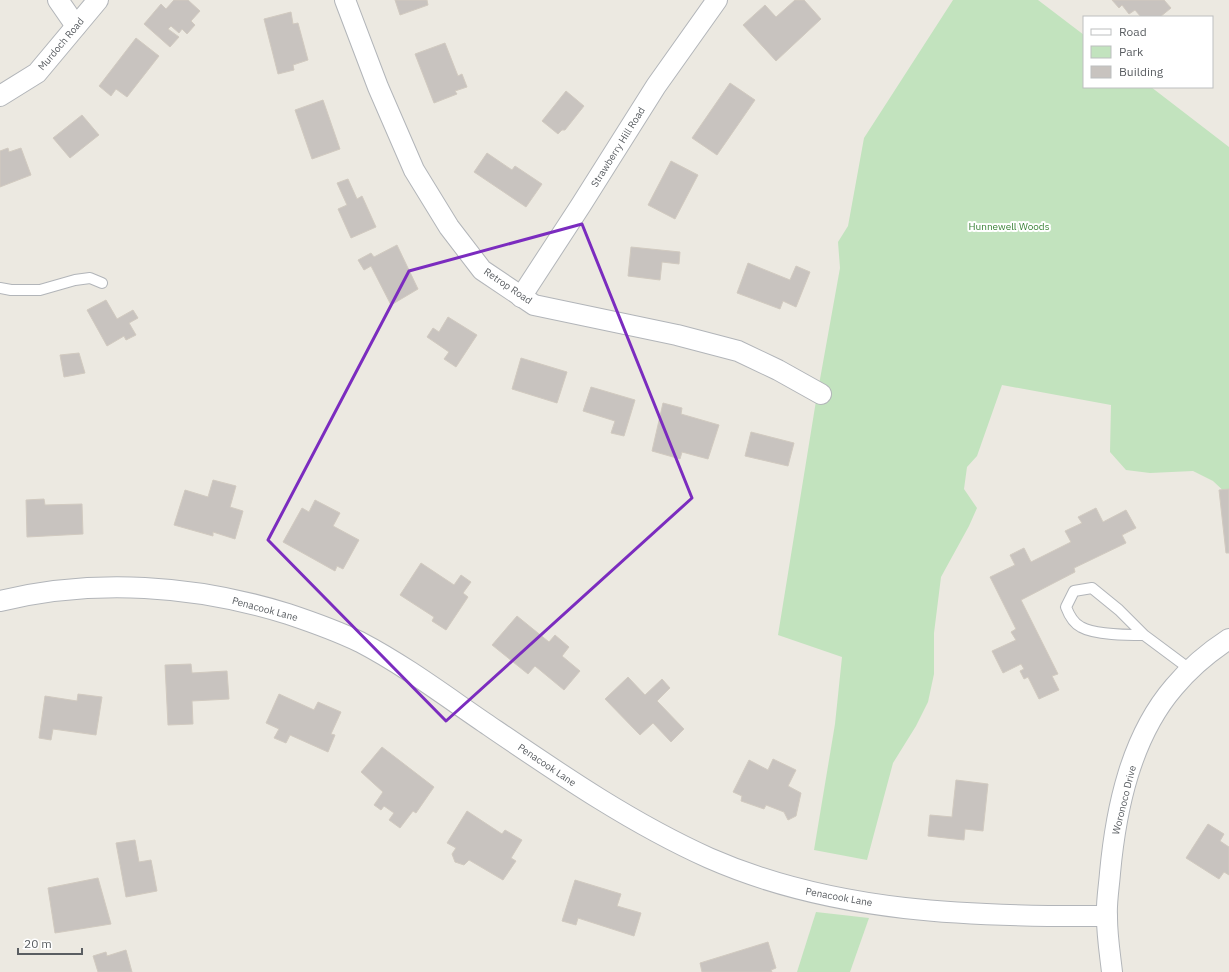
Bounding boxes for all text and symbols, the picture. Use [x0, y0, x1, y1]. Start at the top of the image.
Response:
street label: Murdoch Road [35, 15, 87, 73]
legend [1083, 16, 1213, 88]
text: Road [1119, 24, 1147, 39]
text: Park [1119, 44, 1144, 59]
text: Building [1119, 64, 1164, 79]
street label: Strawberry Hill Road [588, 104, 648, 190]
park label: Hunnewell Woods [968, 220, 1050, 233]
street label: Retrop Road [481, 265, 535, 307]
street label: Penacook Lane [231, 594, 300, 624]
street label: Penacook Lane [515, 741, 579, 790]
street label: Woronoco Drive [1109, 763, 1139, 836]
street label: Penacook Lane [805, 885, 874, 909]
scale bar [18, 930, 82, 956]
text: 20 m [24, 936, 52, 951]

